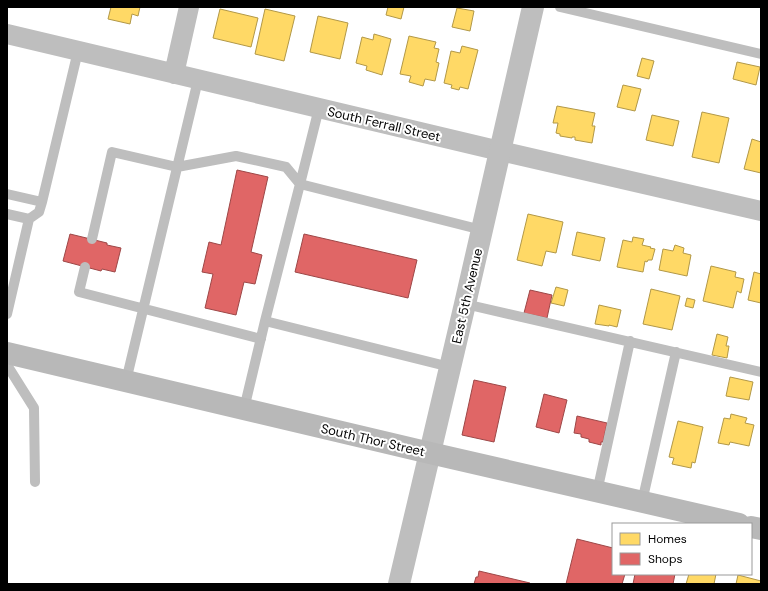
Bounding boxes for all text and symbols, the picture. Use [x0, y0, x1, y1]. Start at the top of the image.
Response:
street label: South Ferrall Street [326, 103, 442, 145]
street label: East 5th Avenue [448, 247, 486, 345]
street label: South Thor Street [319, 420, 427, 460]
legend [612, 523, 752, 575]
text: Homes [648, 531, 687, 547]
text: Shops [648, 551, 683, 567]

